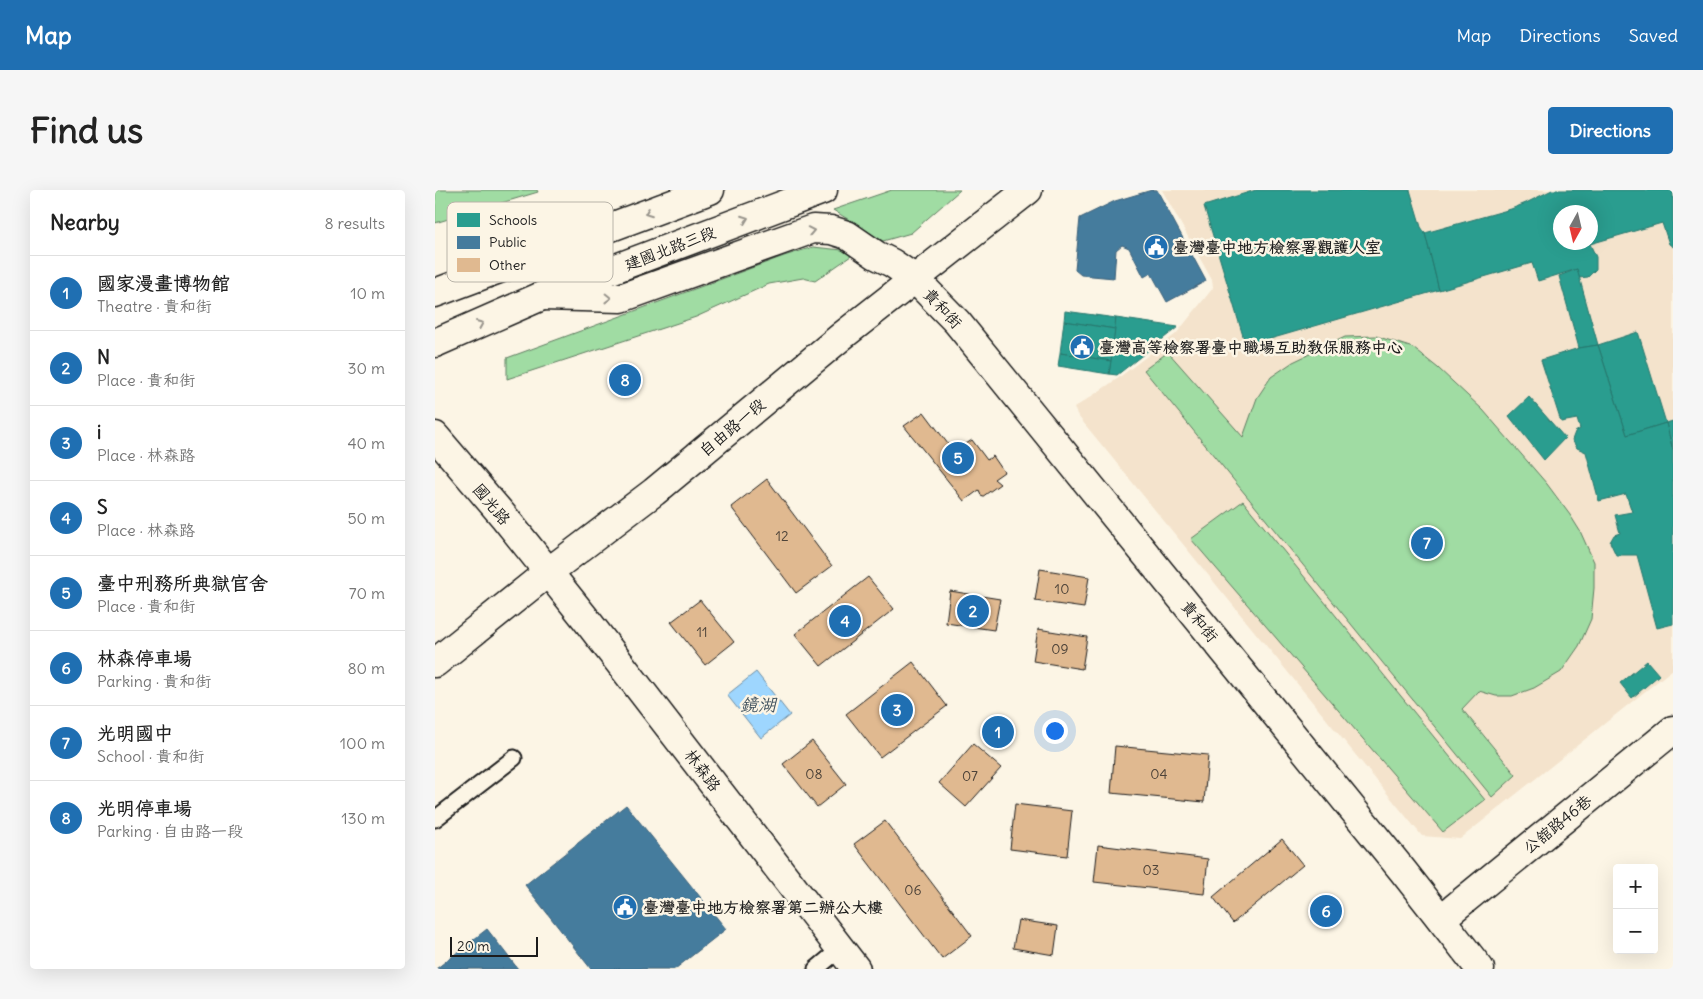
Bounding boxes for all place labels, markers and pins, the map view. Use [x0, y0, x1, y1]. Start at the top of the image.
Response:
public building icon: 臺灣臺中地方檢察署觀護人室 [1143, 234, 1169, 260]
place label: 臺灣臺中地方檢察署觀護人室 [1173, 237, 1381, 257]
public building icon: 臺灣高等檢察署臺中職場互助教保服務中心 [1069, 334, 1095, 360]
place label: 臺灣高等檢察署臺中職場互助教保服務中心 [1099, 337, 1403, 357]
pin: 8 [609, 361, 641, 399]
pin: 5 [942, 439, 974, 477]
pin: 7 [1411, 524, 1443, 562]
pin: 2 [957, 592, 989, 630]
pin: 4 [829, 602, 861, 640]
pin: 3 [881, 691, 913, 729]
pin: 1 [982, 713, 1014, 751]
pin: 6 [1310, 892, 1342, 930]
public building icon: 臺灣臺中地方檢察署第二辦公大樓 [612, 894, 638, 920]
place label: 臺灣臺中地方檢察署第二辦公大樓 [643, 897, 883, 917]

